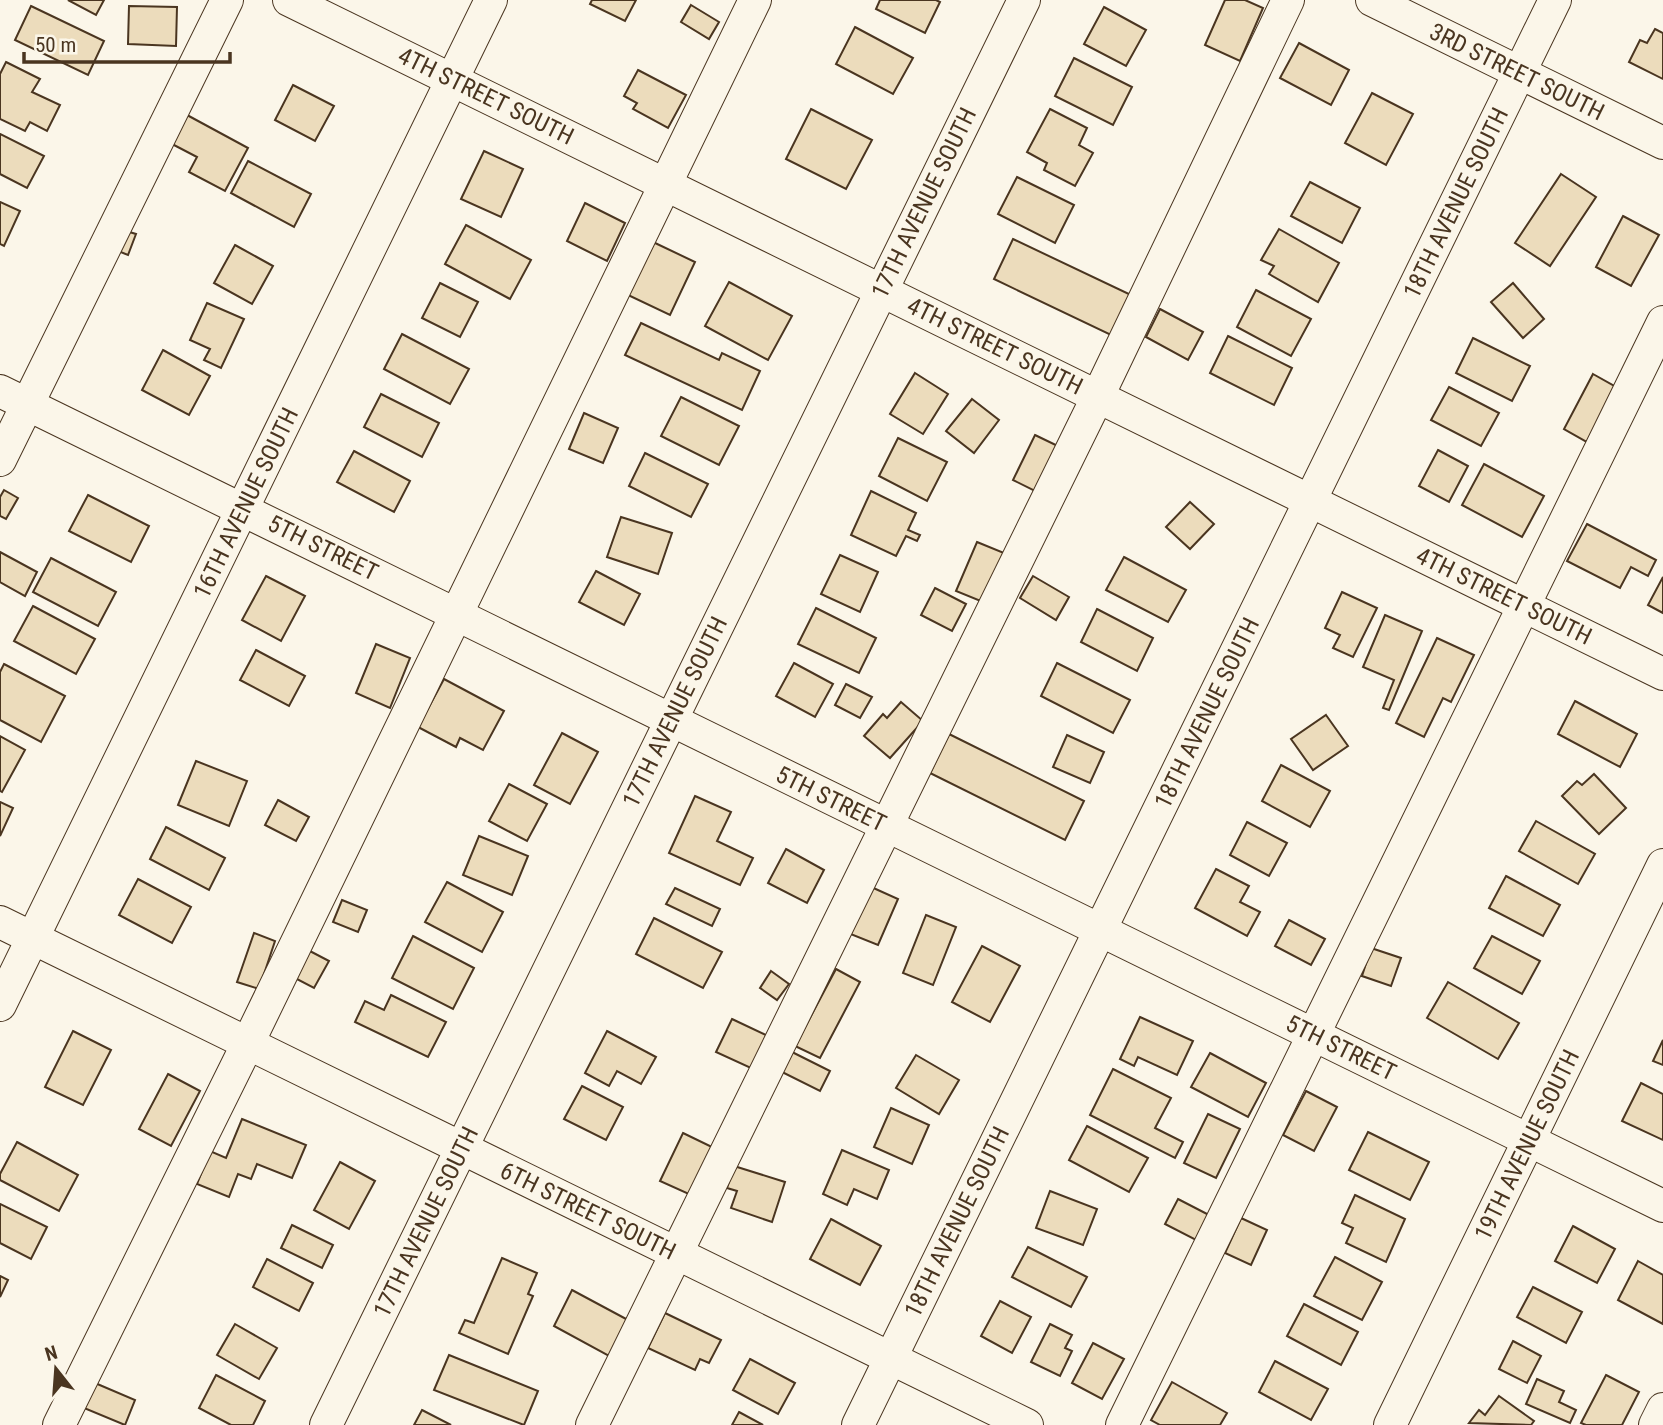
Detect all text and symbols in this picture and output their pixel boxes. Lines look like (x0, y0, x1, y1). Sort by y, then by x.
street label: 3RD STREET SOUTH (1425, 18, 1609, 126)
scale bar (24, 21, 231, 65)
text: 50 m (35, 33, 76, 57)
street label: 4TH STREET SOUTH (394, 41, 578, 151)
street label: 17TH AVENUE SOUTH (866, 103, 982, 303)
street label: 18TH AVENUE SOUTH (1398, 103, 1514, 303)
street label: 4TH STREET SOUTH (903, 291, 1087, 401)
street label: 16TH AVENUE SOUTH (188, 403, 304, 603)
street label: 5TH STREET (263, 509, 383, 587)
street label: 4TH STREET SOUTH (1412, 541, 1596, 651)
street label: 17TH AVENUE SOUTH (617, 612, 733, 812)
street label: 18TH AVENUE SOUTH (1149, 613, 1265, 813)
street label: 5TH STREET (771, 760, 891, 838)
street label: 5TH STREET (1281, 1009, 1401, 1087)
street label: 19TH AVENUE SOUTH (1469, 1045, 1585, 1245)
street label: 17TH AVENUE SOUTH (368, 1122, 484, 1322)
street label: 18TH AVENUE SOUTH (899, 1122, 1015, 1322)
street label: 6TH STREET SOUTH (496, 1156, 680, 1266)
north arrow (21, 1334, 91, 1404)
text: N (42, 1341, 60, 1366)

